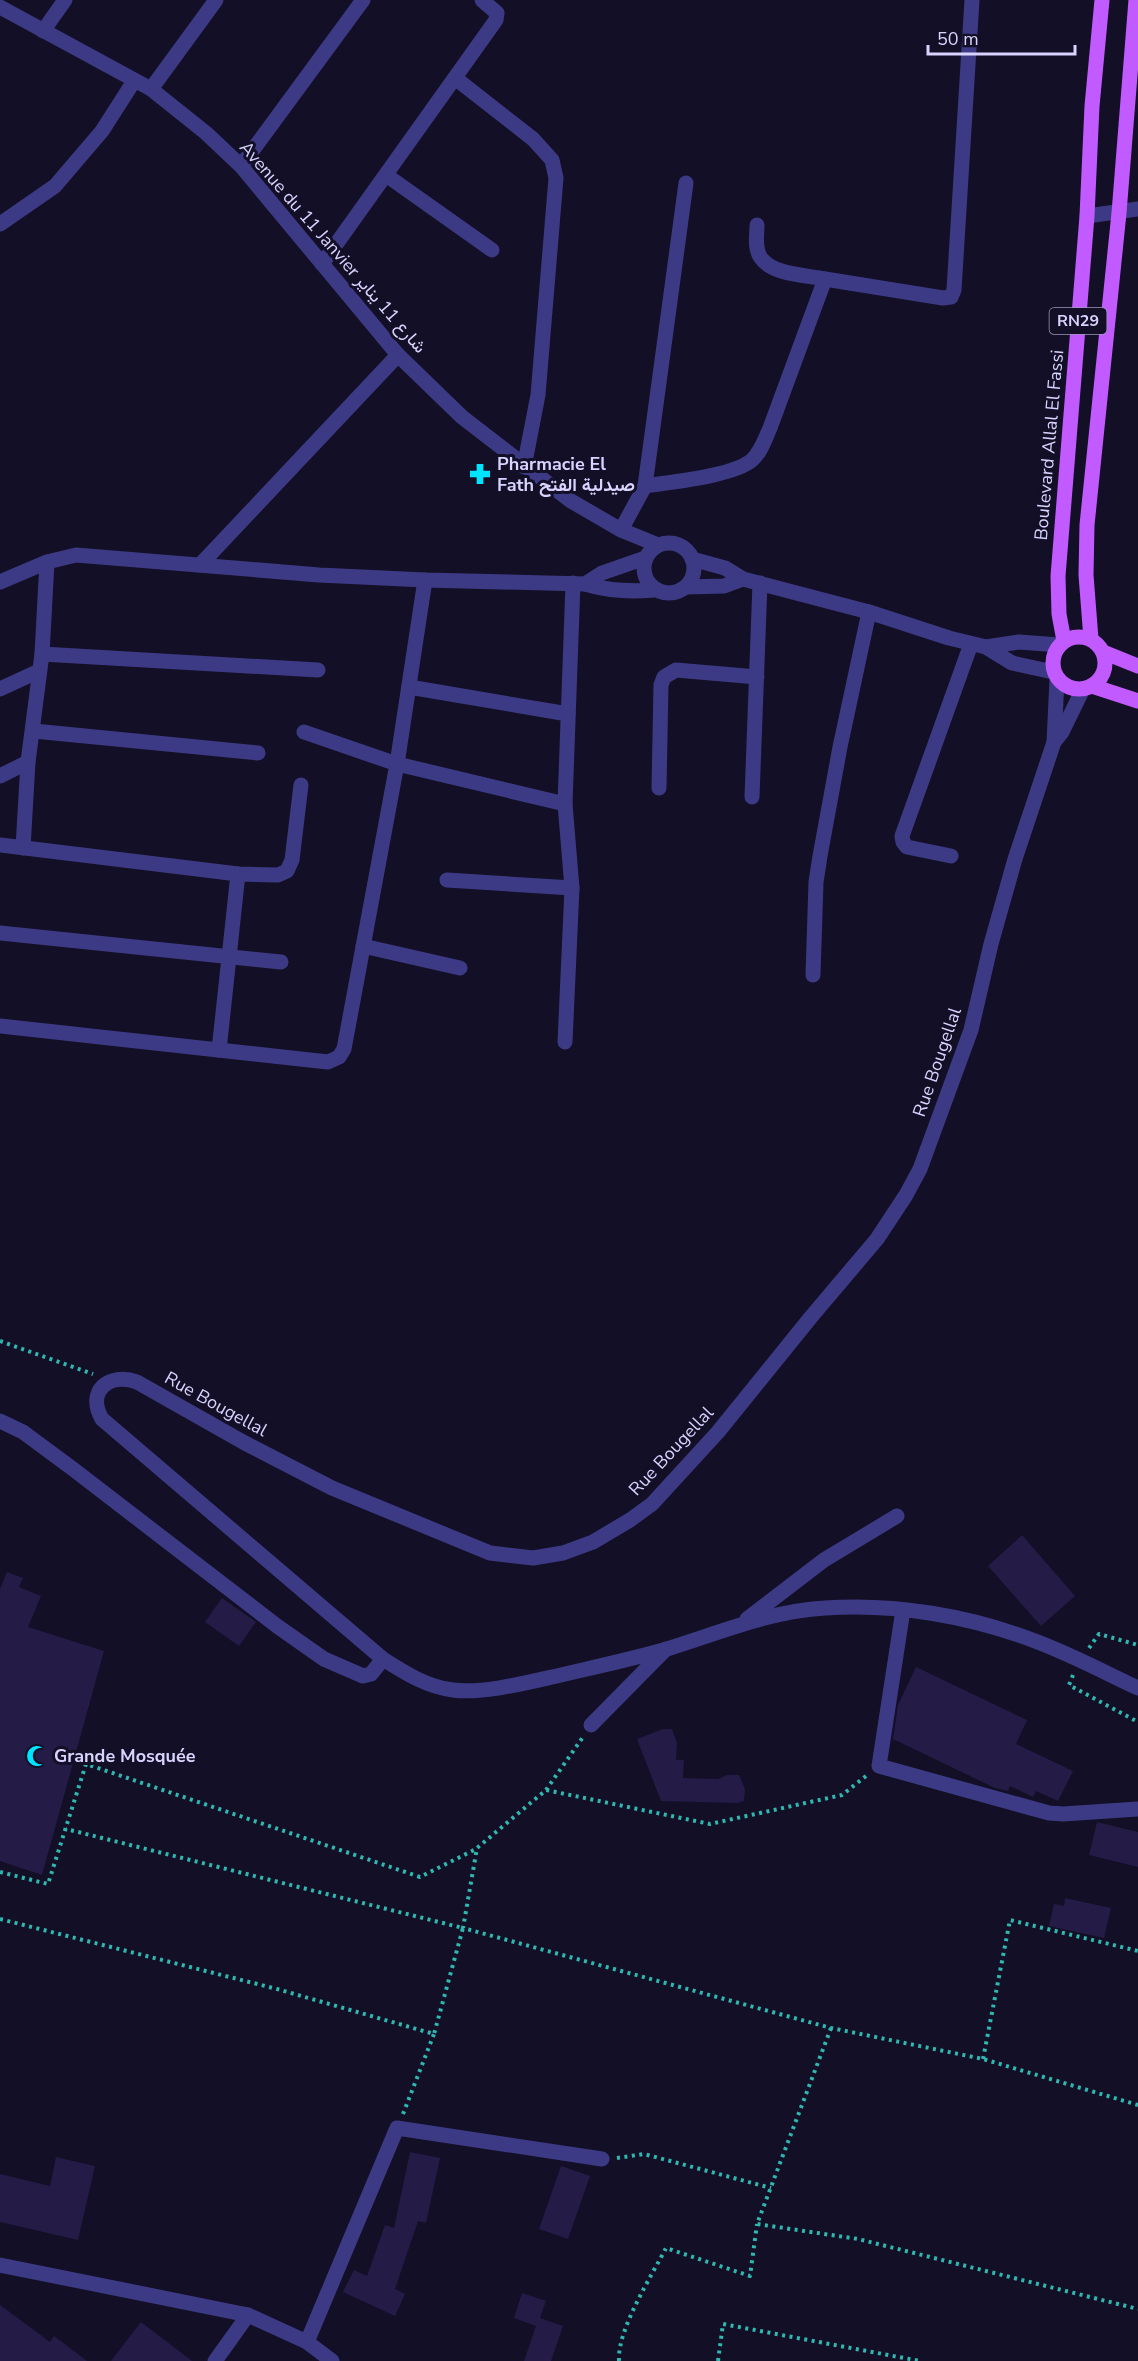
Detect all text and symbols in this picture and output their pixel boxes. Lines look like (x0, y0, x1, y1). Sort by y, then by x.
scale bar (928, 18, 1075, 56)
text: 50 m (937, 27, 979, 51)
street label: Avenue du 11 Janvier شارع 11 يناير (234, 136, 432, 358)
road number: RN29 (1050, 308, 1106, 334)
street label: Boulevard Allal El Fassi (1029, 349, 1069, 541)
place label: Pharmacie El Fath صيدلية الفتح (497, 452, 635, 497)
pharmacy icon: Pharmacie El Fath صيدلية الفتح (468, 462, 492, 486)
street label: Rue Bougellal (907, 1003, 967, 1120)
street label: Rue Bougellal (160, 1366, 272, 1443)
street label: Rue Bougellal (623, 1401, 719, 1501)
mosque icon: Grande Mosquée (25, 1744, 49, 1768)
place label: Grande Mosquée (54, 1744, 196, 1768)

